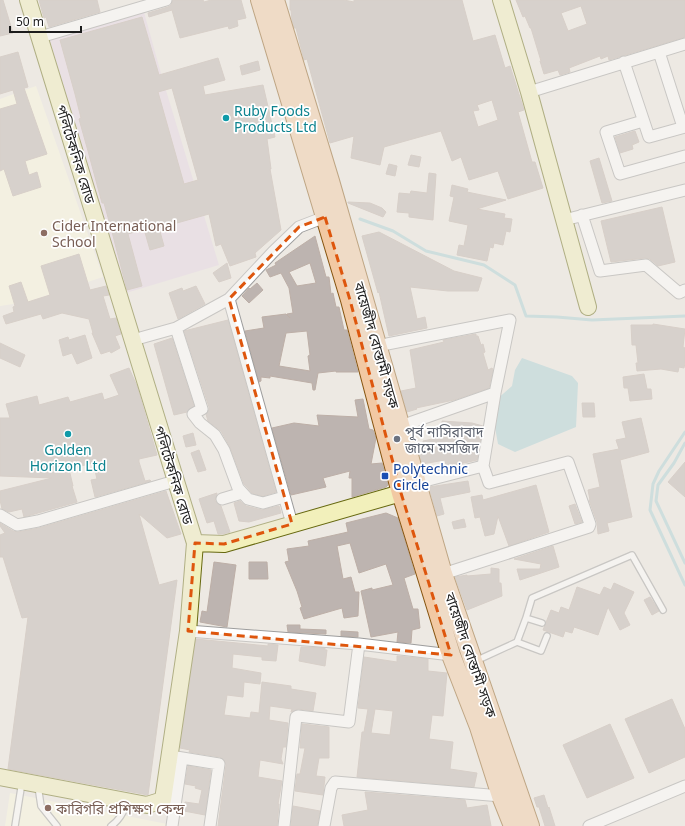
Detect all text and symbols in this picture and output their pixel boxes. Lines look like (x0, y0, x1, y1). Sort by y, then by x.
scale bar (10, 8, 81, 34)
text: 50 m (16, 13, 44, 30)
place label: Ruby Foods Products Ltd (234, 101, 317, 136)
street label: পলিটেকনিক রোড (52, 102, 100, 207)
marker: Ruby Foods Products Ltd (221, 113, 231, 123)
place label: Cider International School (52, 216, 176, 251)
marker: Cider International School (39, 228, 49, 238)
street label: বায়েজীদ বোস্তামী সড়ক (350, 279, 404, 411)
place label: পূর্ব নাসিরাবাদ জামে মসজিদ (404, 422, 484, 457)
street label: পলিটেকনিক রোড (150, 423, 198, 528)
marker: Golden Horizon Ltd (63, 429, 73, 439)
marker: পূর্ব নাসিরাবাদ জামে মসজিদ (392, 434, 402, 444)
place label: Golden Horizon Ltd (30, 440, 106, 475)
place label: Polytechnic Circle (393, 459, 468, 494)
marker: Polytechnic Circle (380, 471, 390, 481)
street label: বায়েজীদ বোস্তামী সড়ক (440, 589, 501, 721)
place label: কারিগরি প্রশিক্ষণ কেন্দ্র (55, 799, 186, 818)
marker: কারিগরি প্রশিক্ষণ কেন্দ্র (43, 803, 53, 813)

